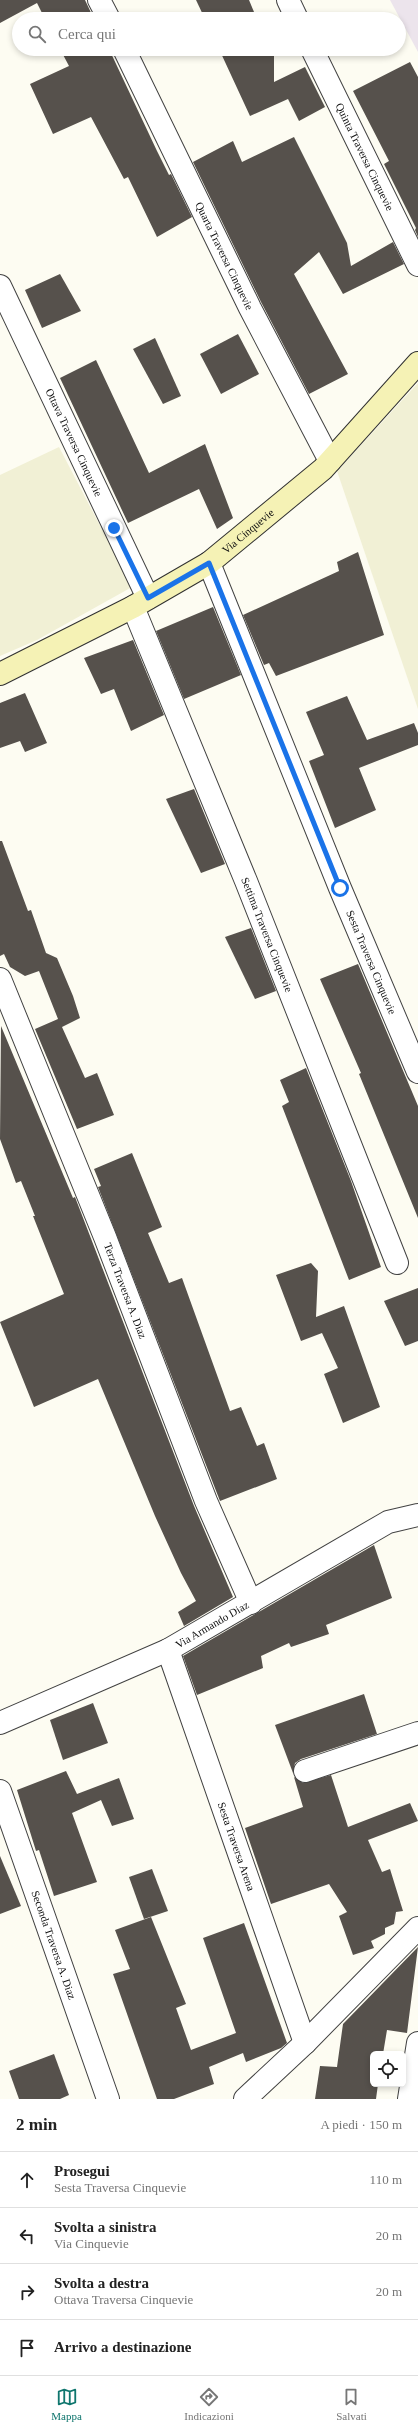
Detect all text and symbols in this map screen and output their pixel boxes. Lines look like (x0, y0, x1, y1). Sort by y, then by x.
search box (12, 12, 406, 56)
icon: search (26, 23, 48, 45)
text: Cerca qui (58, 26, 116, 42)
street label: Quinta Traversa Cinquevie (333, 101, 396, 213)
street label: Quarta Traversa Cinquevie (193, 200, 256, 312)
street label: Ottava Traversa Cinquevie (43, 386, 105, 498)
street label: Via Cinquevie (220, 506, 276, 556)
route end (105, 519, 123, 537)
street label: Settima Traversa Cinquevie (239, 875, 295, 994)
route start (331, 879, 349, 897)
street label: Sesta Traversa Cinquevie (344, 908, 399, 1016)
street label: Terza Traversa A. Diaz (102, 1241, 149, 1340)
street label: Via Armando Diaz (173, 1598, 251, 1650)
street label: Sesta Traversa Arena (215, 1801, 257, 1892)
street label: Seconda Traversa A. Diaz (29, 1889, 79, 2001)
map controls (370, 2051, 406, 2087)
button: locate (370, 2051, 406, 2087)
text: 2 min (16, 2115, 57, 2134)
text: A piedi · 150 m (320, 2117, 402, 2132)
text: Prosegui (54, 2163, 110, 2179)
icon: ahead (16, 2169, 38, 2191)
text: 110 m (370, 2172, 402, 2187)
text: Sesta Traversa Cinquevie (54, 2180, 186, 2195)
text: Svolta a sinistra (54, 2219, 157, 2235)
icon: left (16, 2225, 38, 2247)
text: 20 m (376, 2228, 402, 2243)
text: Via Cinquevie (54, 2236, 129, 2251)
text: Svolta a destra (54, 2275, 149, 2291)
icon: right (16, 2281, 38, 2303)
text: 20 m (376, 2284, 402, 2299)
text: Ottava Traversa Cinquevie (54, 2292, 193, 2307)
icon: arrive (16, 2337, 38, 2359)
text: Arrivo a destinazione (54, 2339, 191, 2355)
tab: Mappa (51, 2386, 82, 2422)
tab: Indicazioni (184, 2386, 234, 2422)
tab: Salvati (336, 2386, 367, 2422)

